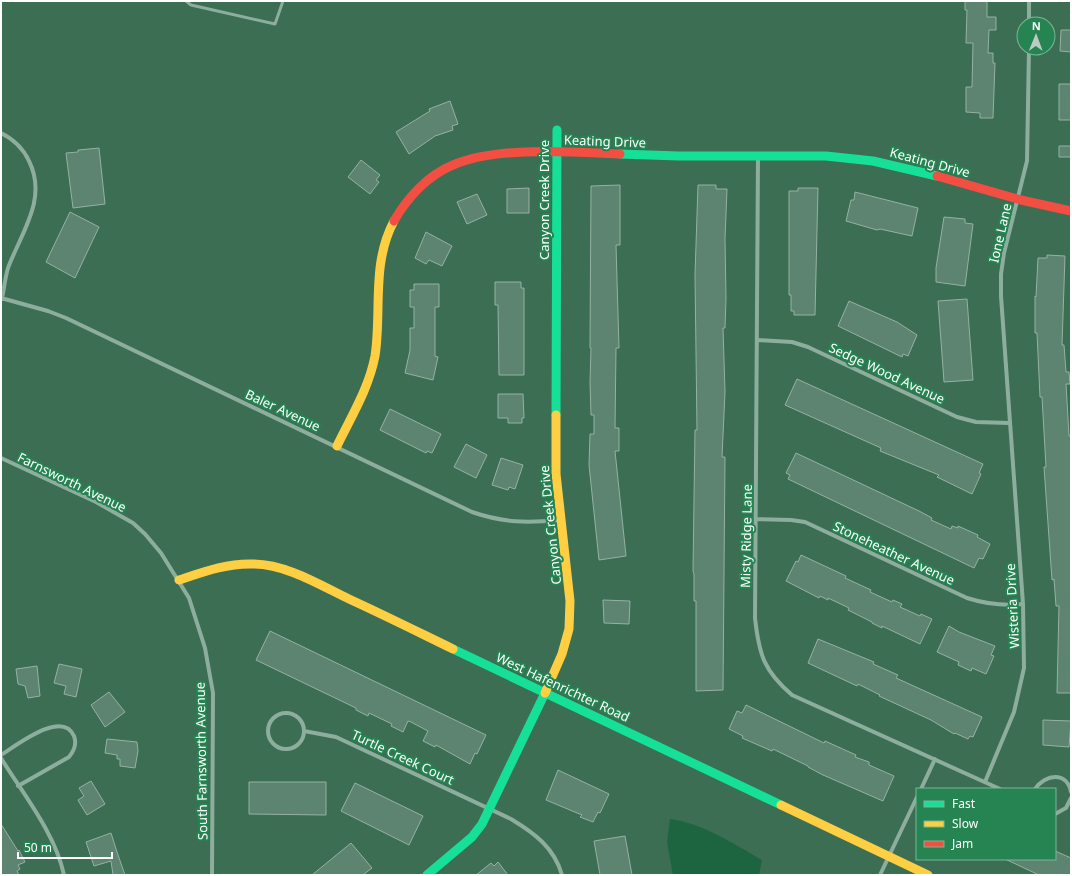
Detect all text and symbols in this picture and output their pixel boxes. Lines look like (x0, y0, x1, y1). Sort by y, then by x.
north arrow (1016, 16, 1056, 56)
text: N (1032, 18, 1041, 33)
street label: Keating Drive (564, 131, 646, 151)
street label: Canyon Creek Drive (535, 140, 553, 260)
street label: Keating Drive (888, 143, 972, 181)
street label: Ione Lane (984, 202, 1016, 264)
street label: Sedge Wood Avenue (826, 338, 948, 408)
street label: Baler Avenue (243, 385, 323, 435)
street label: Farnsworth Avenue (15, 448, 129, 516)
street label: Canyon Creek Drive (535, 464, 565, 586)
street label: Misty Ridge Lane (736, 484, 756, 588)
street label: Stoneheather Avenue (830, 517, 958, 589)
street label: Wisteria Drive (1001, 563, 1023, 649)
street label: West Hafenrichter Road (493, 648, 633, 726)
street label: South Farnsworth Avenue (191, 682, 211, 840)
street label: Turtle Creek Court (349, 725, 457, 789)
legend (916, 788, 1056, 860)
text: Fast (952, 795, 976, 812)
text: Slow (952, 815, 979, 832)
scale bar (18, 834, 112, 860)
text: Jam (951, 835, 973, 852)
text: 50 m (24, 839, 52, 856)

